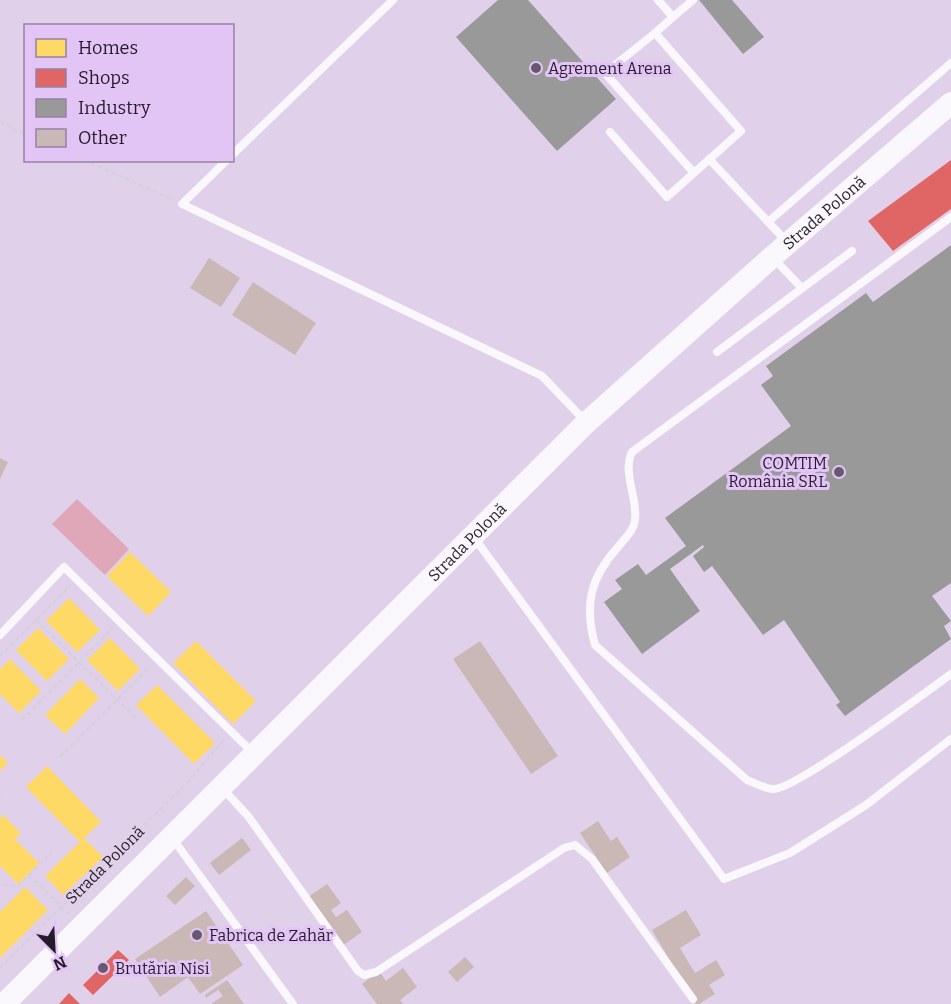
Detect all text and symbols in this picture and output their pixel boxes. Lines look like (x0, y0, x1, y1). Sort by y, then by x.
legend (24, 24, 234, 162)
text: Homes (78, 37, 138, 59)
place label: Agrement Arena (548, 59, 672, 78)
marker: Agrement Arena (529, 61, 543, 75)
text: Shops (78, 67, 130, 89)
text: Industry (78, 97, 151, 119)
text: Other (78, 127, 127, 149)
street label: Strada Polonă (779, 172, 869, 253)
place label: COMTIM România SRL (728, 454, 827, 491)
marker: COMTIM România SRL (832, 465, 846, 479)
street label: Strada Polonă (424, 499, 510, 585)
street label: Strada Polonă (61, 822, 148, 908)
north arrow (24, 920, 84, 980)
place label: Fabrica de Zahăr (209, 926, 333, 945)
marker: Fabrica de Zahăr (190, 928, 204, 942)
text: N (50, 952, 69, 974)
place label: Brutăria Nisi (115, 959, 210, 978)
marker: Brutăria Nisi (96, 961, 110, 975)

